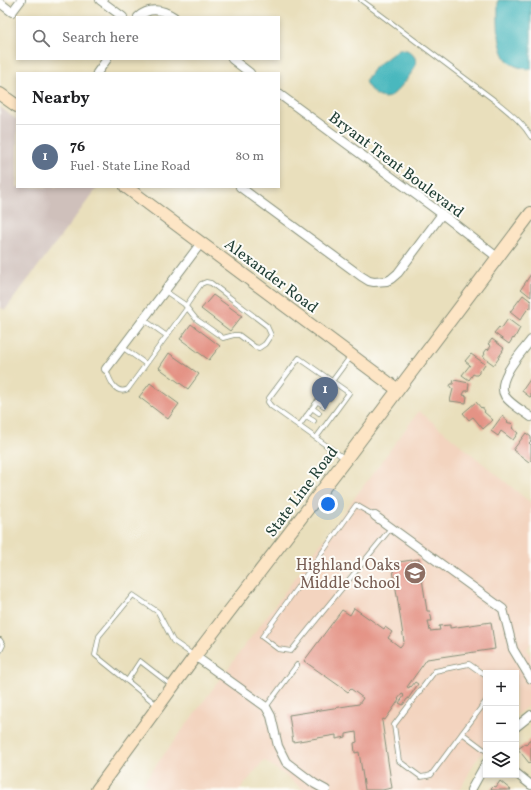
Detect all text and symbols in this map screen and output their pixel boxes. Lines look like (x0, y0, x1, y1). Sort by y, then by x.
search box (16, 16, 280, 60)
icon: search (30, 27, 52, 49)
text: Search here (62, 28, 139, 49)
text: Nearby (32, 87, 90, 110)
street label: Bryant Trent Boulevard (324, 107, 468, 224)
text: 76 (70, 137, 85, 158)
text: 1 (42, 148, 48, 166)
text: 80 m (235, 148, 264, 166)
text: Fuel · State Line Road (70, 158, 190, 176)
street label: Alexander Road (219, 234, 322, 319)
pin: 1 (312, 377, 338, 410)
street label: State Line Road (261, 442, 344, 542)
your location (318, 494, 338, 514)
place label: Highland Oaks Middle School (296, 555, 400, 595)
school or university icon: Highland Oaks Middle School (402, 560, 428, 586)
map controls (483, 670, 519, 778)
button: + (483, 670, 519, 706)
button: − (483, 706, 519, 742)
button: layers (483, 742, 519, 778)

